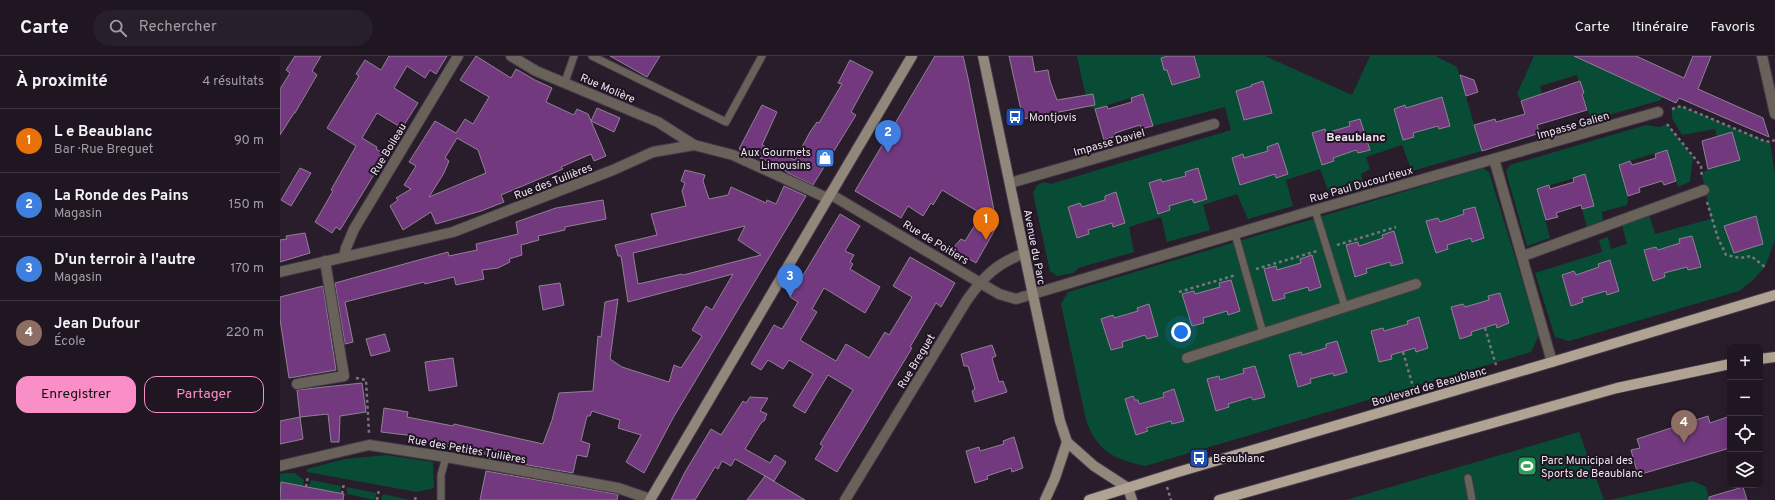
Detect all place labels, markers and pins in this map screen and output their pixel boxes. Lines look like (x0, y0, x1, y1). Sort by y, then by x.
bus stop icon: Montjovis (1004, 106, 1026, 128)
place label: Montjovis (1029, 111, 1077, 125)
pin: 2 (875, 120, 901, 153)
place label: Aux Gourmets Limousins (740, 146, 811, 173)
shop icon: Aux Gourmets Limousins (814, 147, 836, 169)
pin: 1 (973, 207, 999, 240)
pin: 3 (777, 264, 803, 297)
pin: 4 (1671, 410, 1697, 443)
bus stop icon: Beaublanc (1188, 447, 1210, 469)
place label: Beaublanc (1213, 452, 1265, 466)
place label: Parc Municipal des Sports de Beaublanc (1541, 454, 1643, 481)
sports icon: Parc Municipal des Sports de Beaublanc (1516, 455, 1538, 477)

